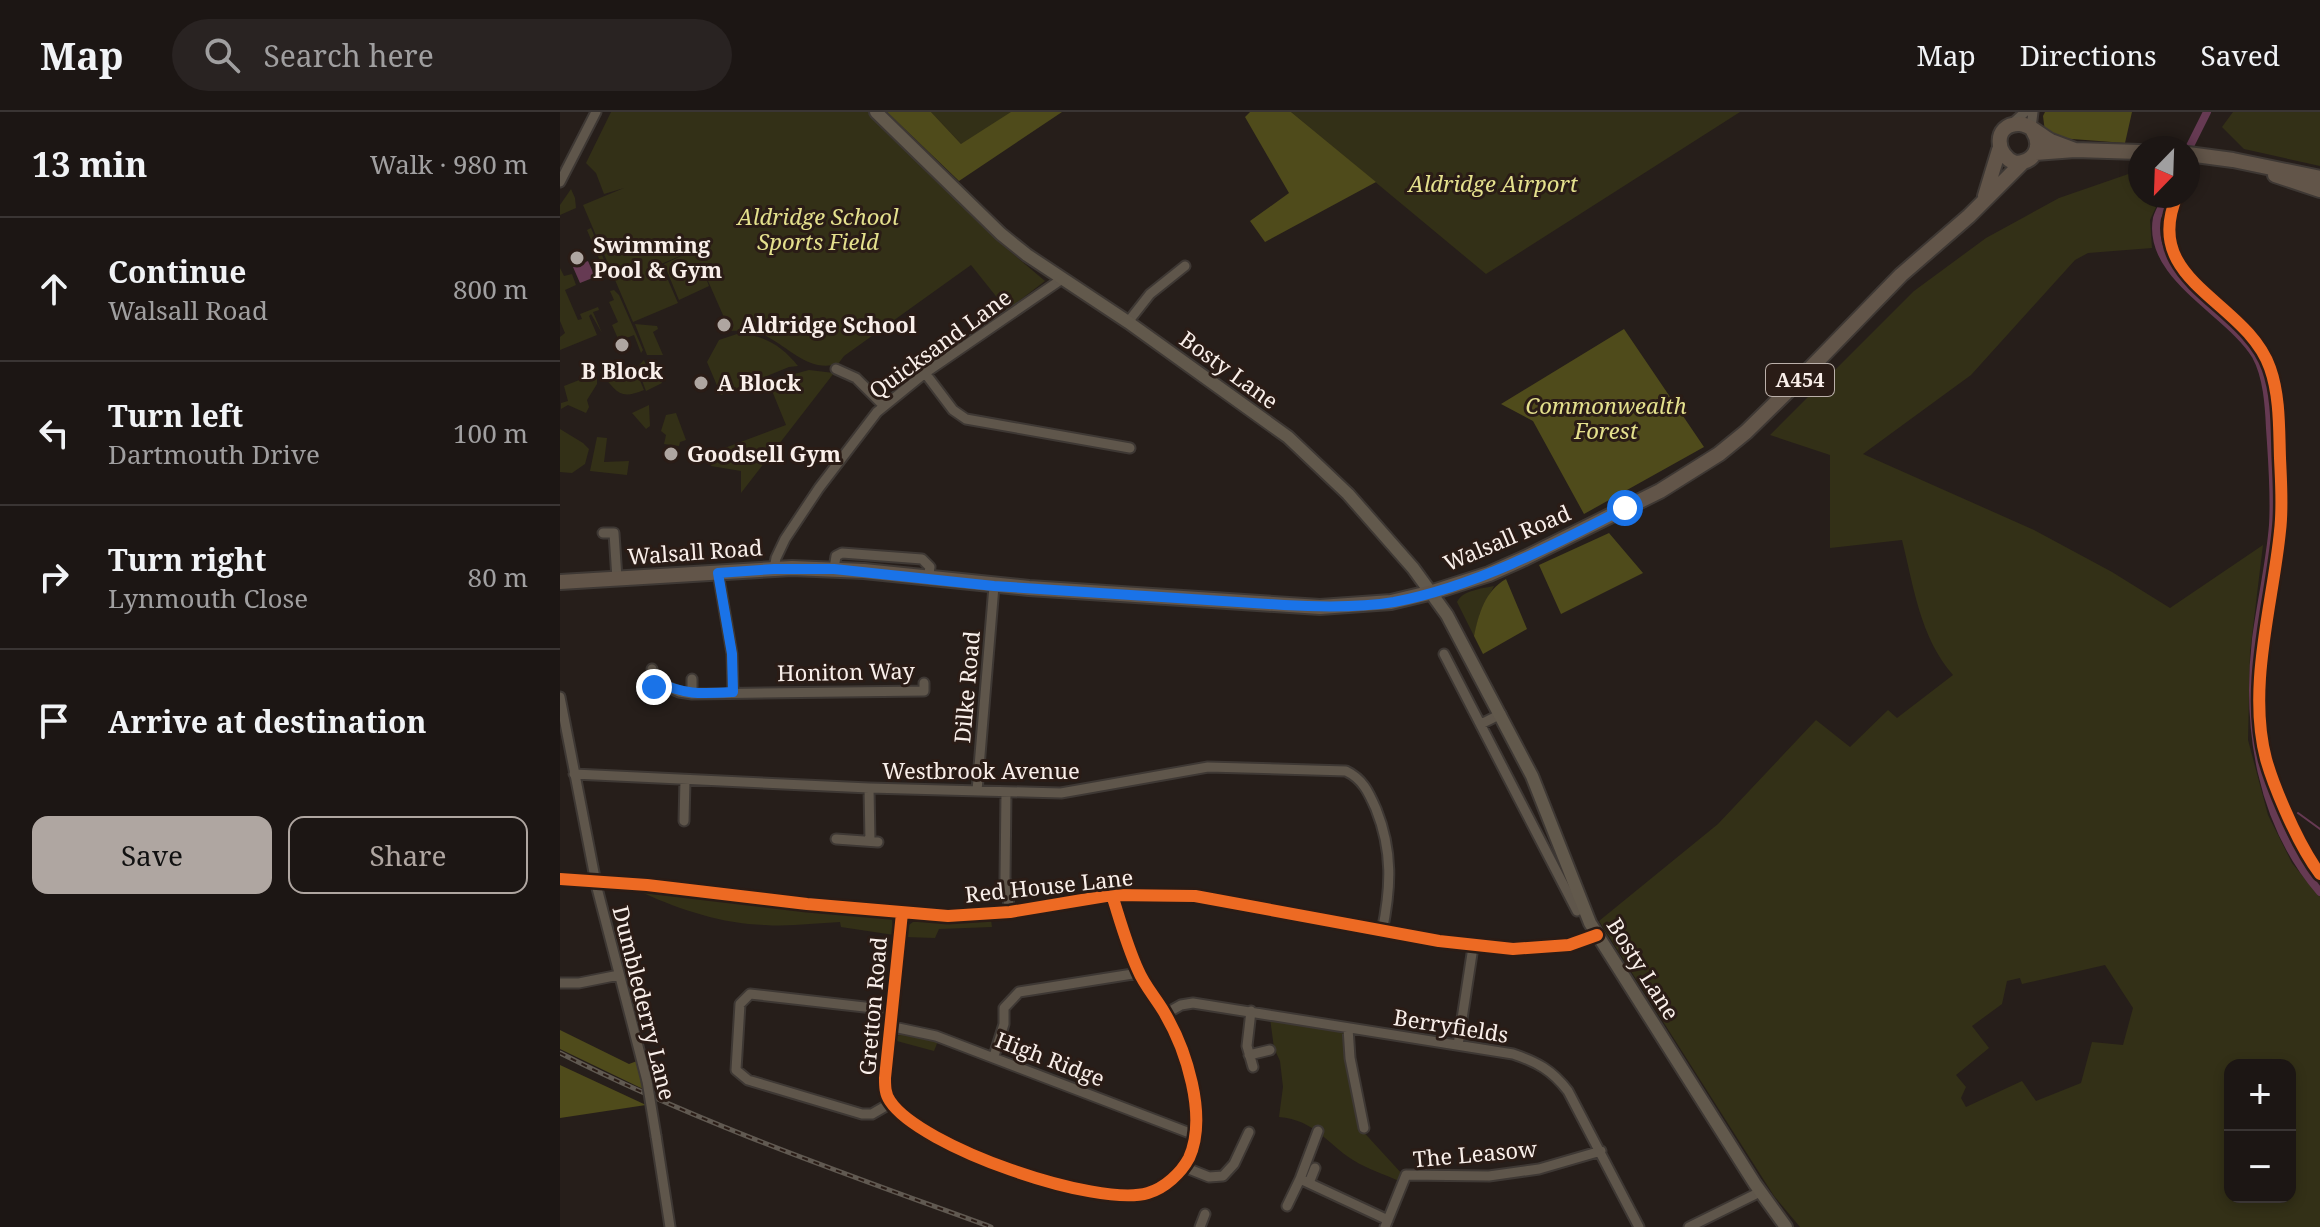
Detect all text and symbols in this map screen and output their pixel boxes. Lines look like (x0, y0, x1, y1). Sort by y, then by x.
search box (172, 19, 732, 91)
text: Map (40, 29, 124, 81)
icon: search (200, 33, 244, 77)
text: Search here (264, 35, 434, 76)
text: Map (1916, 36, 1976, 74)
text: Directions (2020, 36, 2157, 74)
text: Saved (2201, 36, 2280, 74)
north arrow (2128, 136, 2200, 208)
text: 13 min (32, 141, 147, 187)
text: Walk · 980 m (370, 146, 528, 182)
park label: Aldridge Airport (1406, 168, 1579, 198)
park label: Aldridge School Sports Field (735, 201, 899, 256)
place label: Swimming Pool & Gym (593, 229, 723, 284)
marker: Swimming Pool & Gym (568, 249, 586, 267)
text: Continue (108, 251, 246, 292)
icon: ahead (32, 267, 76, 311)
text: 800 m (453, 271, 528, 307)
street label: Quicksand Lane (862, 281, 1017, 405)
text: Walsall Road (108, 292, 268, 328)
place label: Aldridge School (740, 309, 917, 339)
marker: Aldridge School (715, 316, 733, 334)
street label: Bosty Lane (1174, 323, 1285, 415)
marker: B Block (613, 336, 631, 354)
place label: B Block (581, 355, 663, 385)
road number: A454 (1766, 364, 1834, 396)
place label: A Block (717, 367, 801, 397)
marker: A Block (692, 374, 710, 392)
park label: Commonwealth Forest (1525, 390, 1687, 445)
text: Turn left (108, 395, 243, 436)
icon: left (32, 411, 76, 455)
text: 100 m (453, 415, 528, 451)
text: Dartmouth Drive (108, 436, 320, 472)
place label: Goodsell Gym (687, 438, 841, 468)
marker: Goodsell Gym (662, 445, 680, 463)
route start (1607, 490, 1643, 526)
street label: Walsall Road (1438, 497, 1575, 577)
street label: Walsall Road (626, 531, 764, 571)
text: Turn right (108, 539, 266, 580)
icon: right (32, 555, 76, 599)
text: 80 m (468, 559, 528, 595)
text: Lynmouth Close (108, 580, 308, 616)
street label: Dilke Road (946, 629, 986, 744)
street label: Honiton Way (777, 655, 916, 687)
route end (636, 669, 672, 705)
icon: arrive (32, 699, 76, 743)
text: Arrive at destination (108, 701, 427, 742)
street label: Westbrook Avenue (882, 755, 1080, 785)
button: Save (32, 816, 272, 894)
button: Share (288, 816, 528, 894)
street label: Red House Lane (963, 861, 1135, 909)
street label: Dumblederry Lane (606, 903, 684, 1103)
street label: Bosty Lane (1601, 912, 1687, 1025)
street label: Gretton Road (851, 935, 893, 1076)
street label: Berryfields (1392, 1001, 1511, 1049)
street label: High Ridge (991, 1024, 1109, 1093)
map controls (2224, 1059, 2296, 1203)
button: + (2224, 1059, 2296, 1131)
button: − (2224, 1131, 2296, 1203)
street label: The Leasow (1412, 1133, 1538, 1173)

